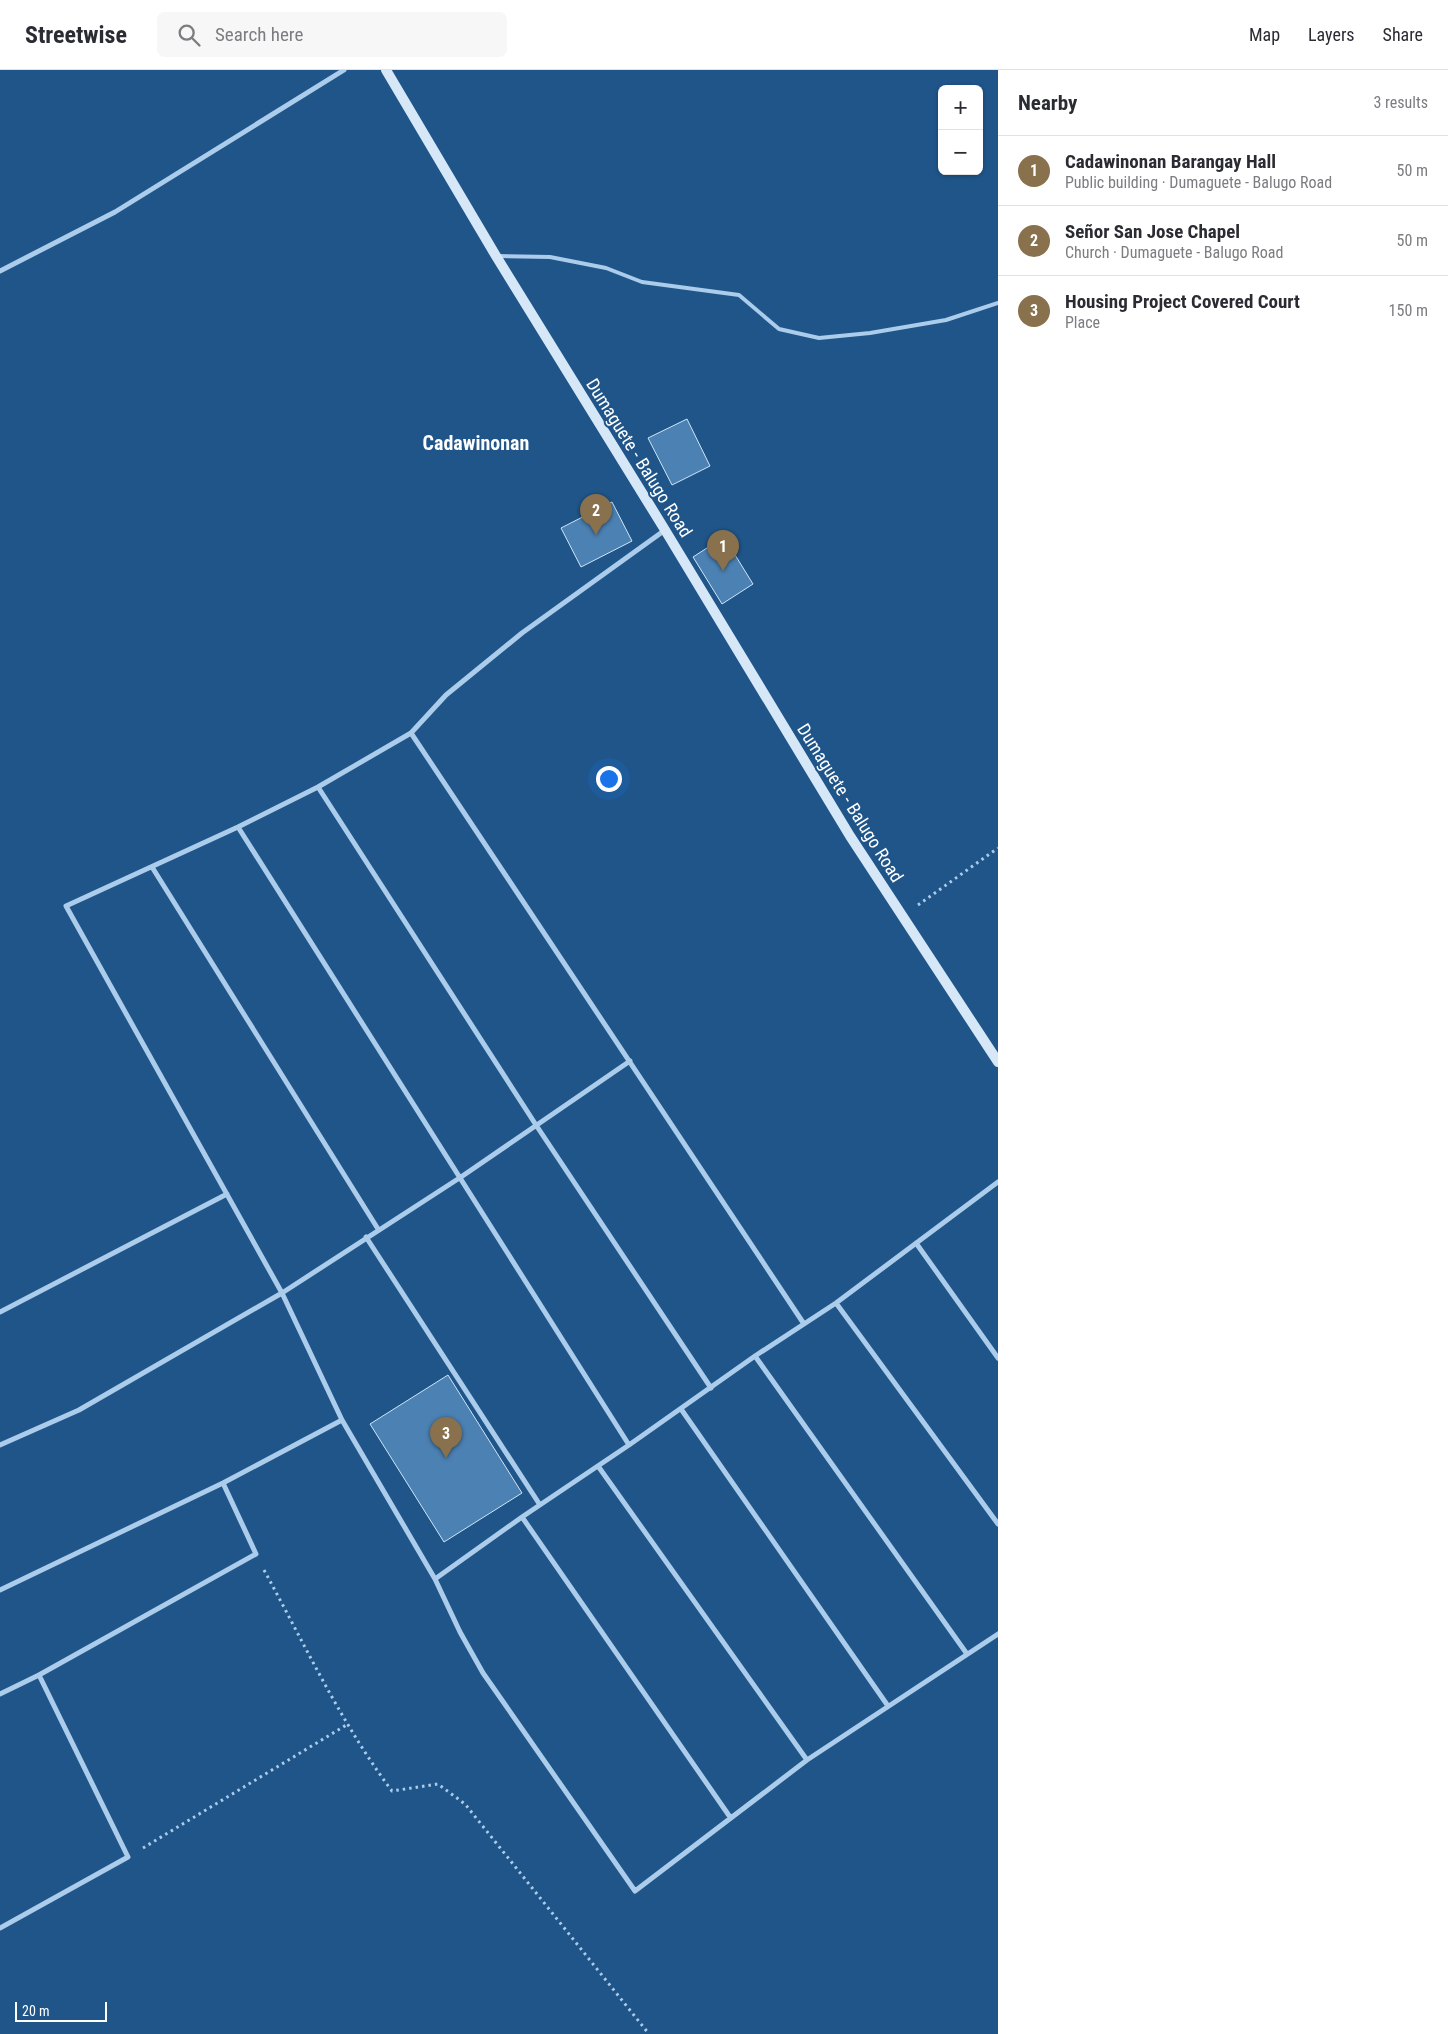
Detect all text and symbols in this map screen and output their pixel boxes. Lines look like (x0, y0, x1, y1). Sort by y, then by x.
search box (157, 12, 507, 57)
text: Streetwise (25, 21, 127, 49)
icon: search (175, 21, 203, 49)
text: Search here (215, 23, 303, 46)
text: Map (1249, 24, 1280, 45)
text: Layers (1308, 24, 1355, 45)
text: Share (1383, 24, 1423, 45)
map controls (938, 85, 983, 175)
button: + (938, 85, 983, 130)
text: Nearby (1018, 91, 1077, 115)
text: 3 results (1373, 93, 1428, 112)
button: − (938, 130, 983, 175)
text: Cadawinonan Barangay Hall (1065, 150, 1276, 173)
text: 1 (1030, 161, 1038, 180)
text: 50 m (1396, 161, 1428, 180)
text: Public building · Dumaguete - Balugo Road (1065, 173, 1332, 192)
text: Señor San Jose Chapel (1065, 220, 1240, 243)
text: 2 (1030, 231, 1038, 250)
text: 50 m (1396, 231, 1428, 250)
text: Church · Dumaguete - Balugo Road (1065, 243, 1283, 262)
text: Housing Project Covered Court (1065, 290, 1300, 313)
text: 3 (1030, 301, 1038, 320)
text: 150 m (1389, 301, 1428, 320)
text: Place (1065, 313, 1100, 332)
street label: Dumaguete - Balugo Road (582, 375, 697, 541)
district label: Cadawinonan (423, 431, 529, 455)
pin: 2 (580, 494, 612, 535)
pin: 1 (707, 530, 739, 571)
street label: Dumaguete - Balugo Road (793, 720, 908, 886)
your location (596, 766, 622, 792)
pin: 3 (430, 1417, 462, 1458)
scale bar (15, 1999, 108, 2022)
text: 20 m (22, 2003, 50, 2019)

